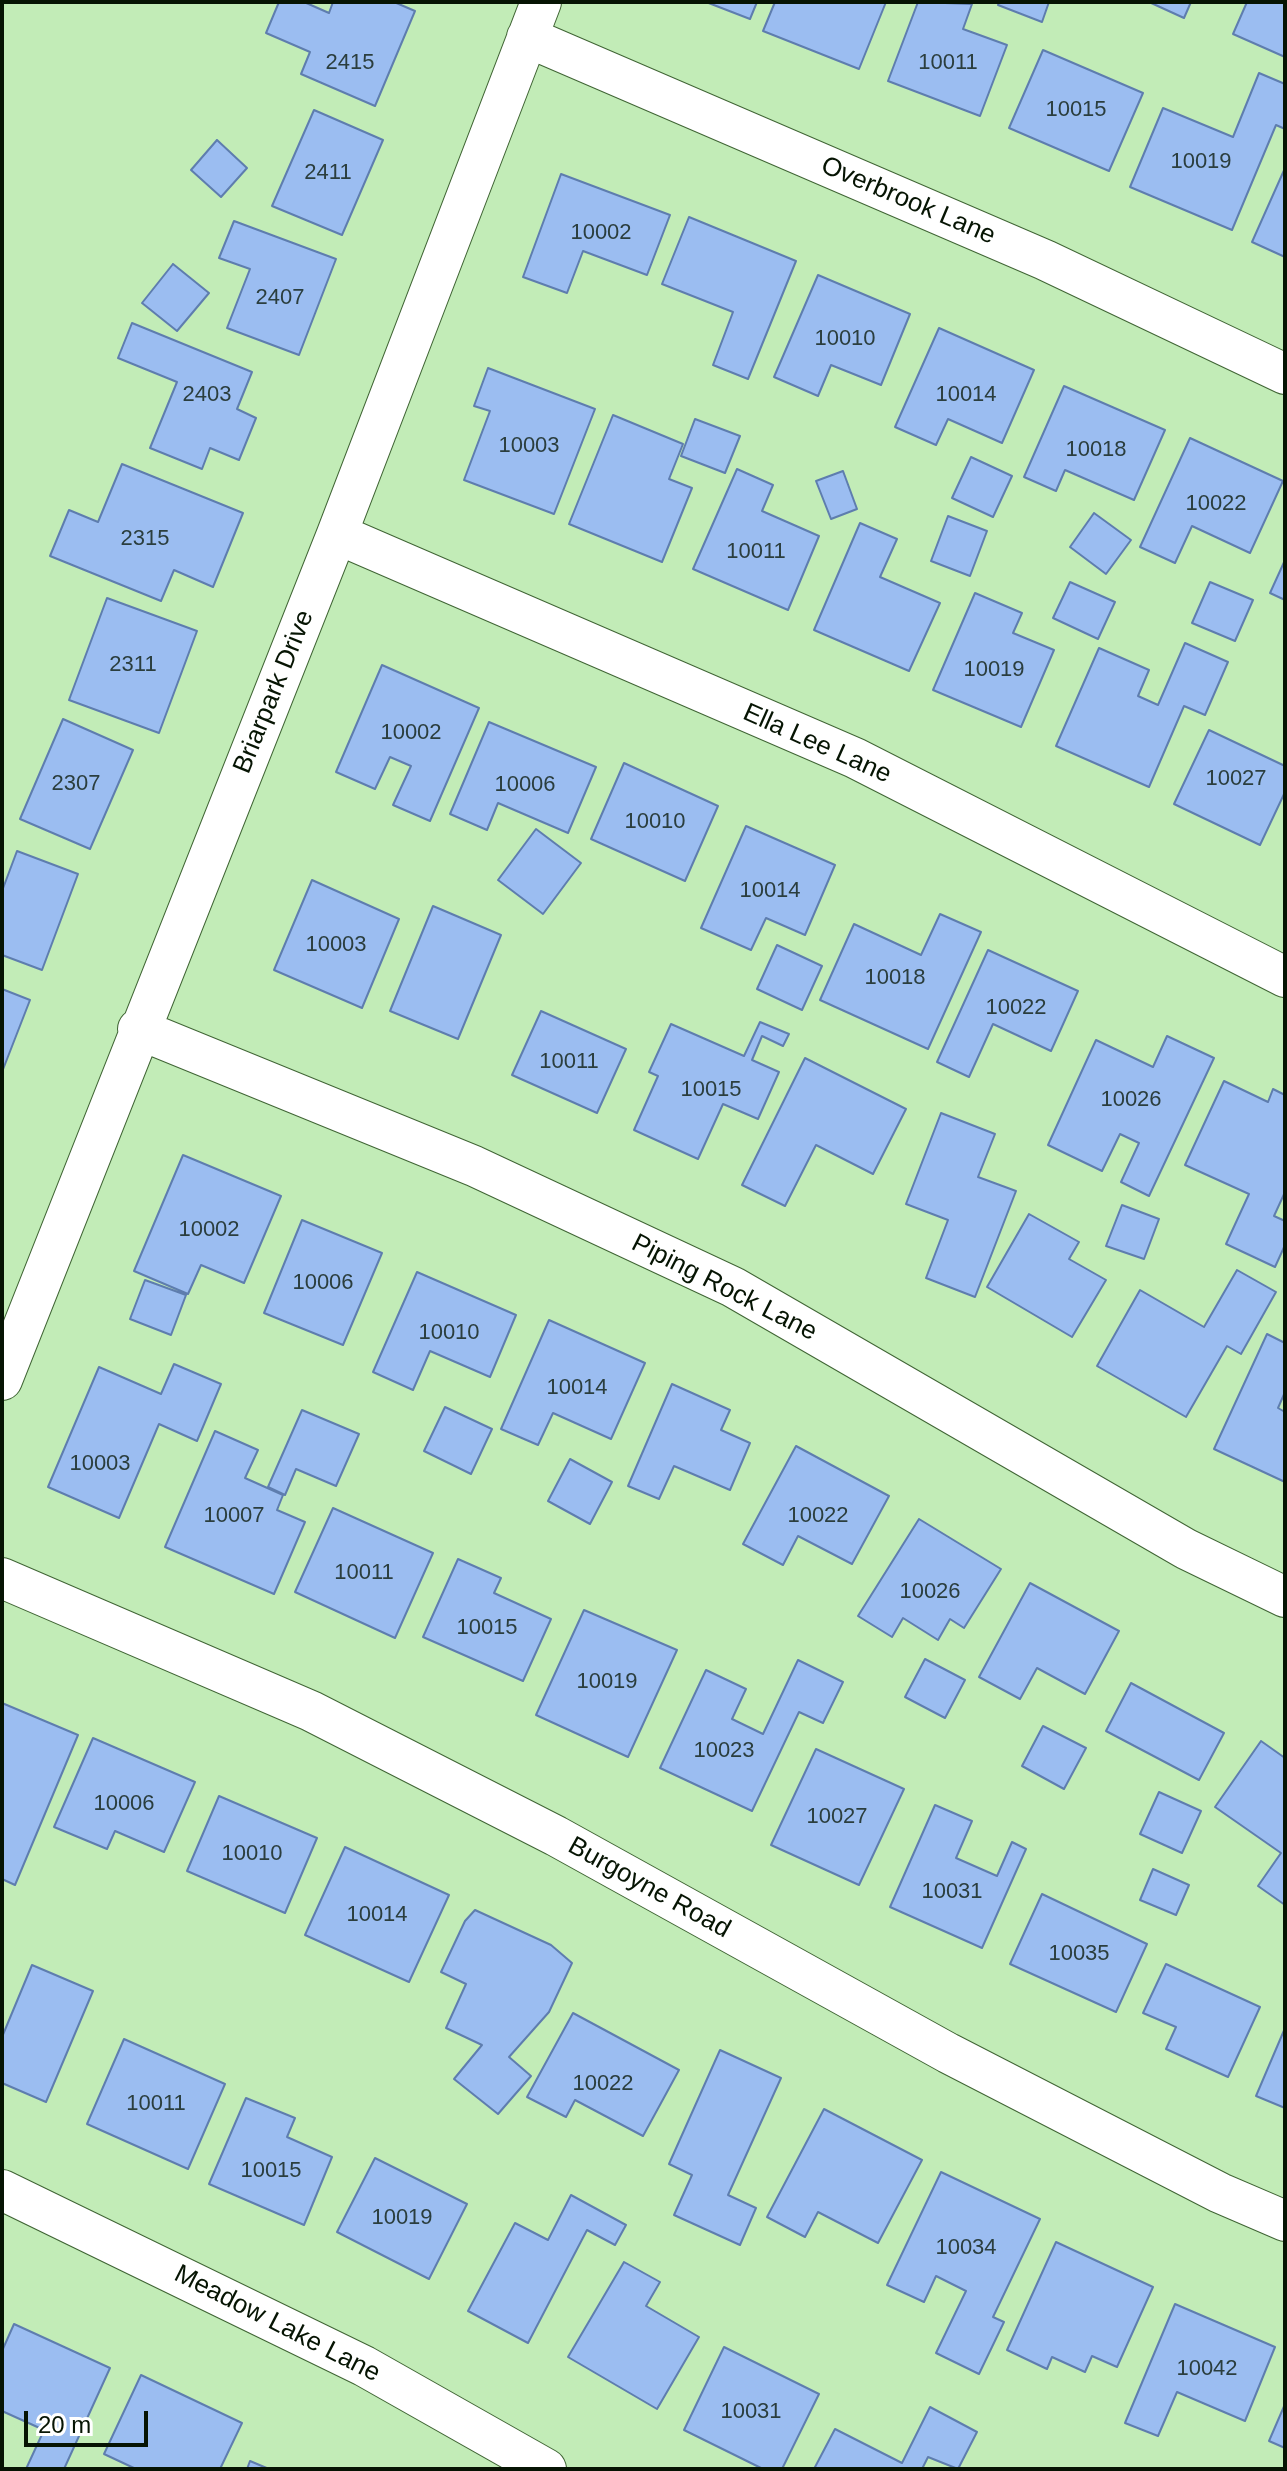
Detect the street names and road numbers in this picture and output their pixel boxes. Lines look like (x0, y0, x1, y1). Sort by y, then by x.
street label: Overbrook Lane (816, 150, 1000, 252)
street label: Briarpark Drive (227, 606, 321, 778)
street label: Ella Lee Lane (738, 697, 896, 791)
street label: Piping Rock Lane (626, 1228, 822, 1348)
street label: Burgoyne Road (562, 1831, 736, 1945)
street label: Meadow Lake Lane (169, 2259, 385, 2389)

